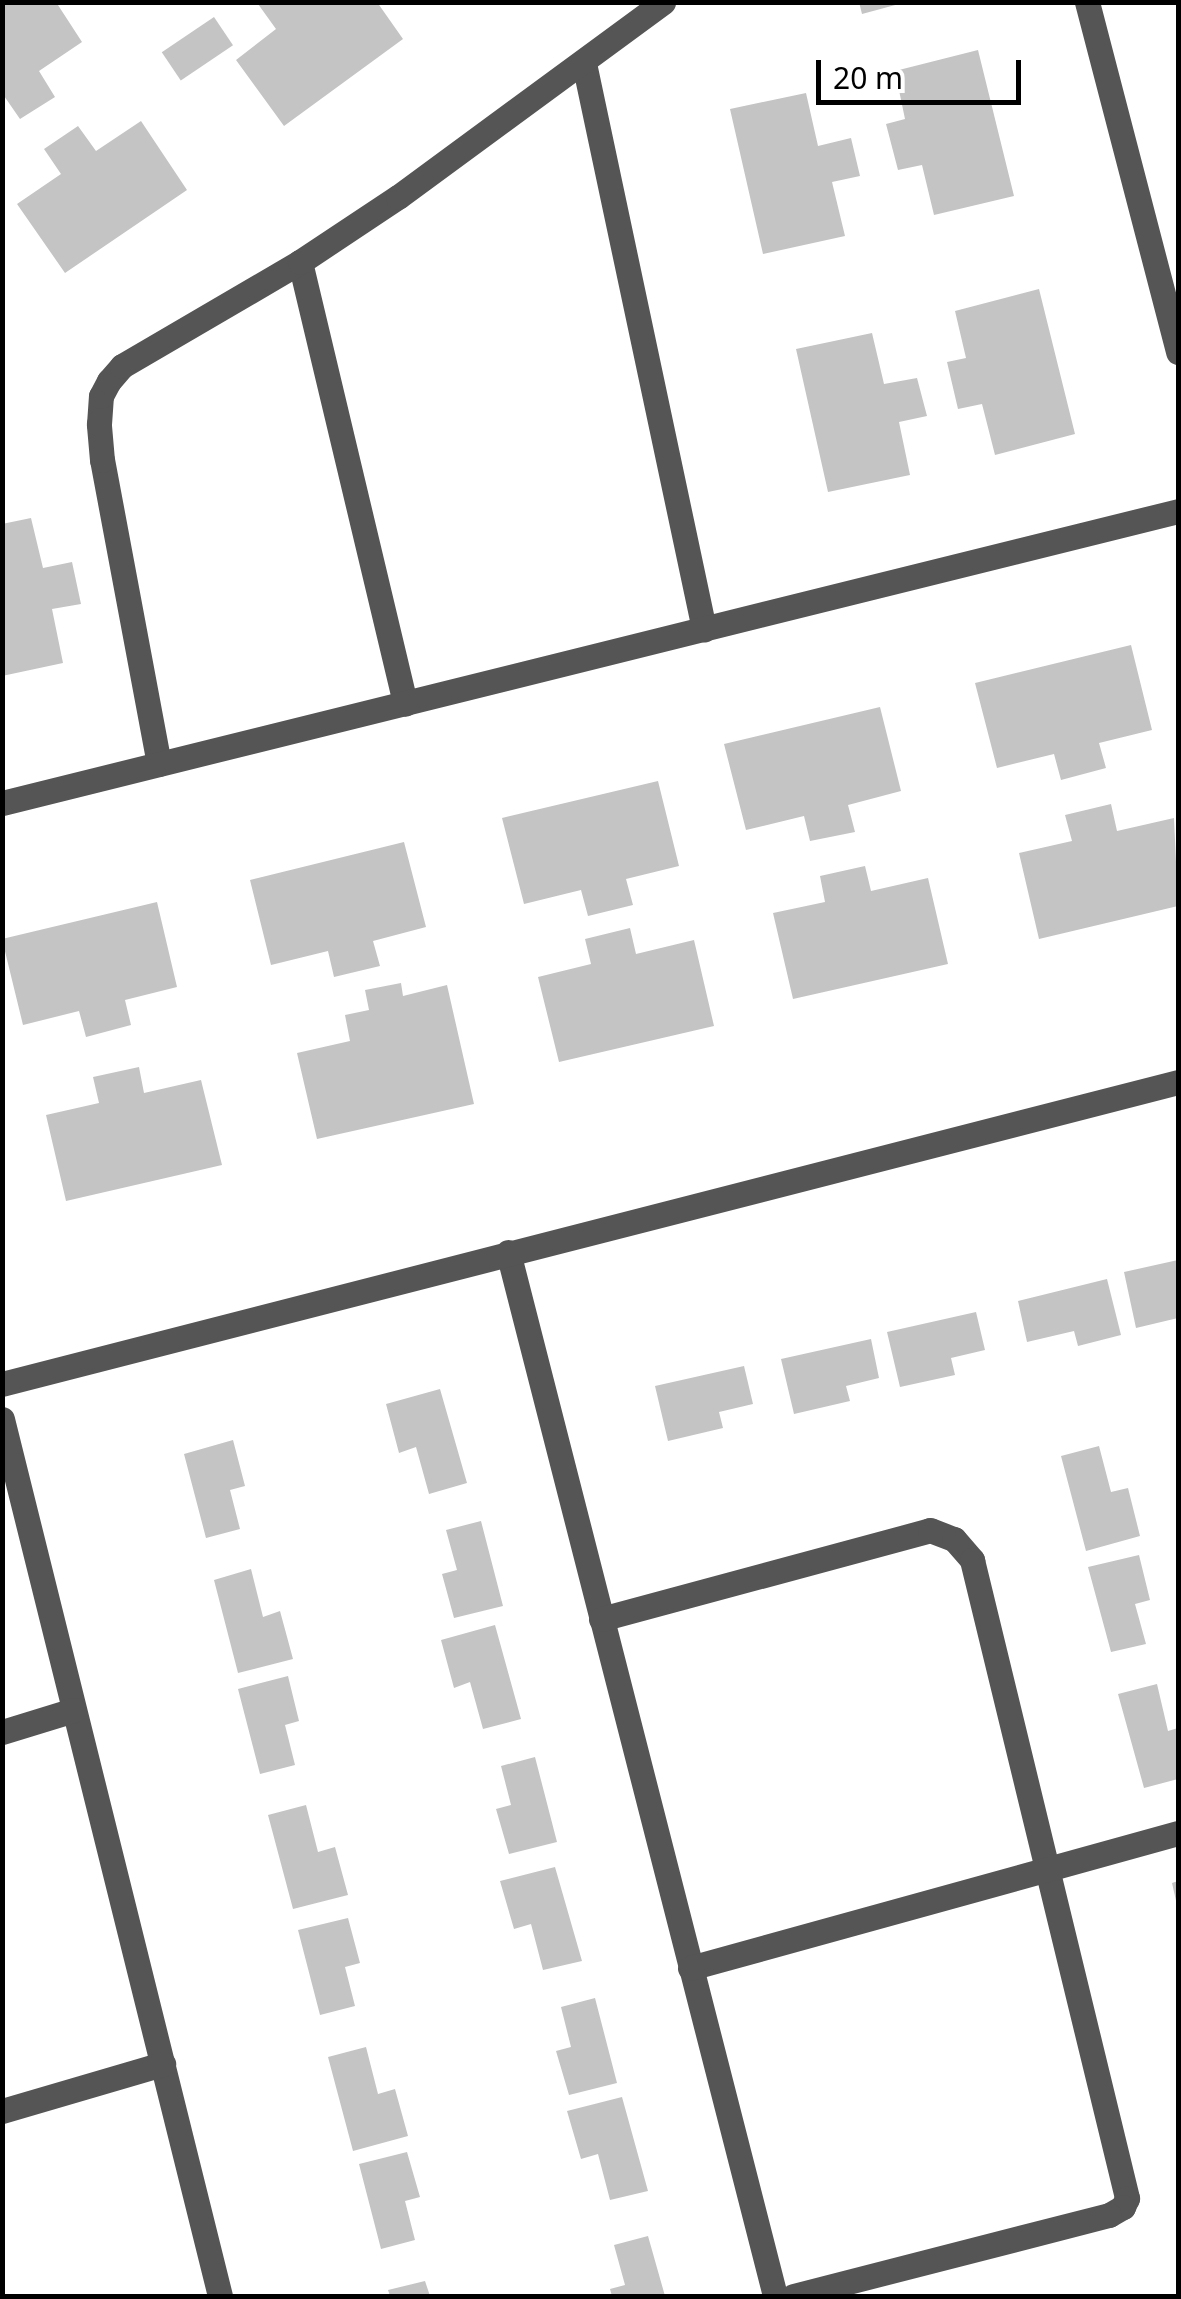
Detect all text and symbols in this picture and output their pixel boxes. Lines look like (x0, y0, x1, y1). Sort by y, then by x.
scale bar (821, 40, 1026, 102)
text: 20 m (833, 57, 903, 98)

